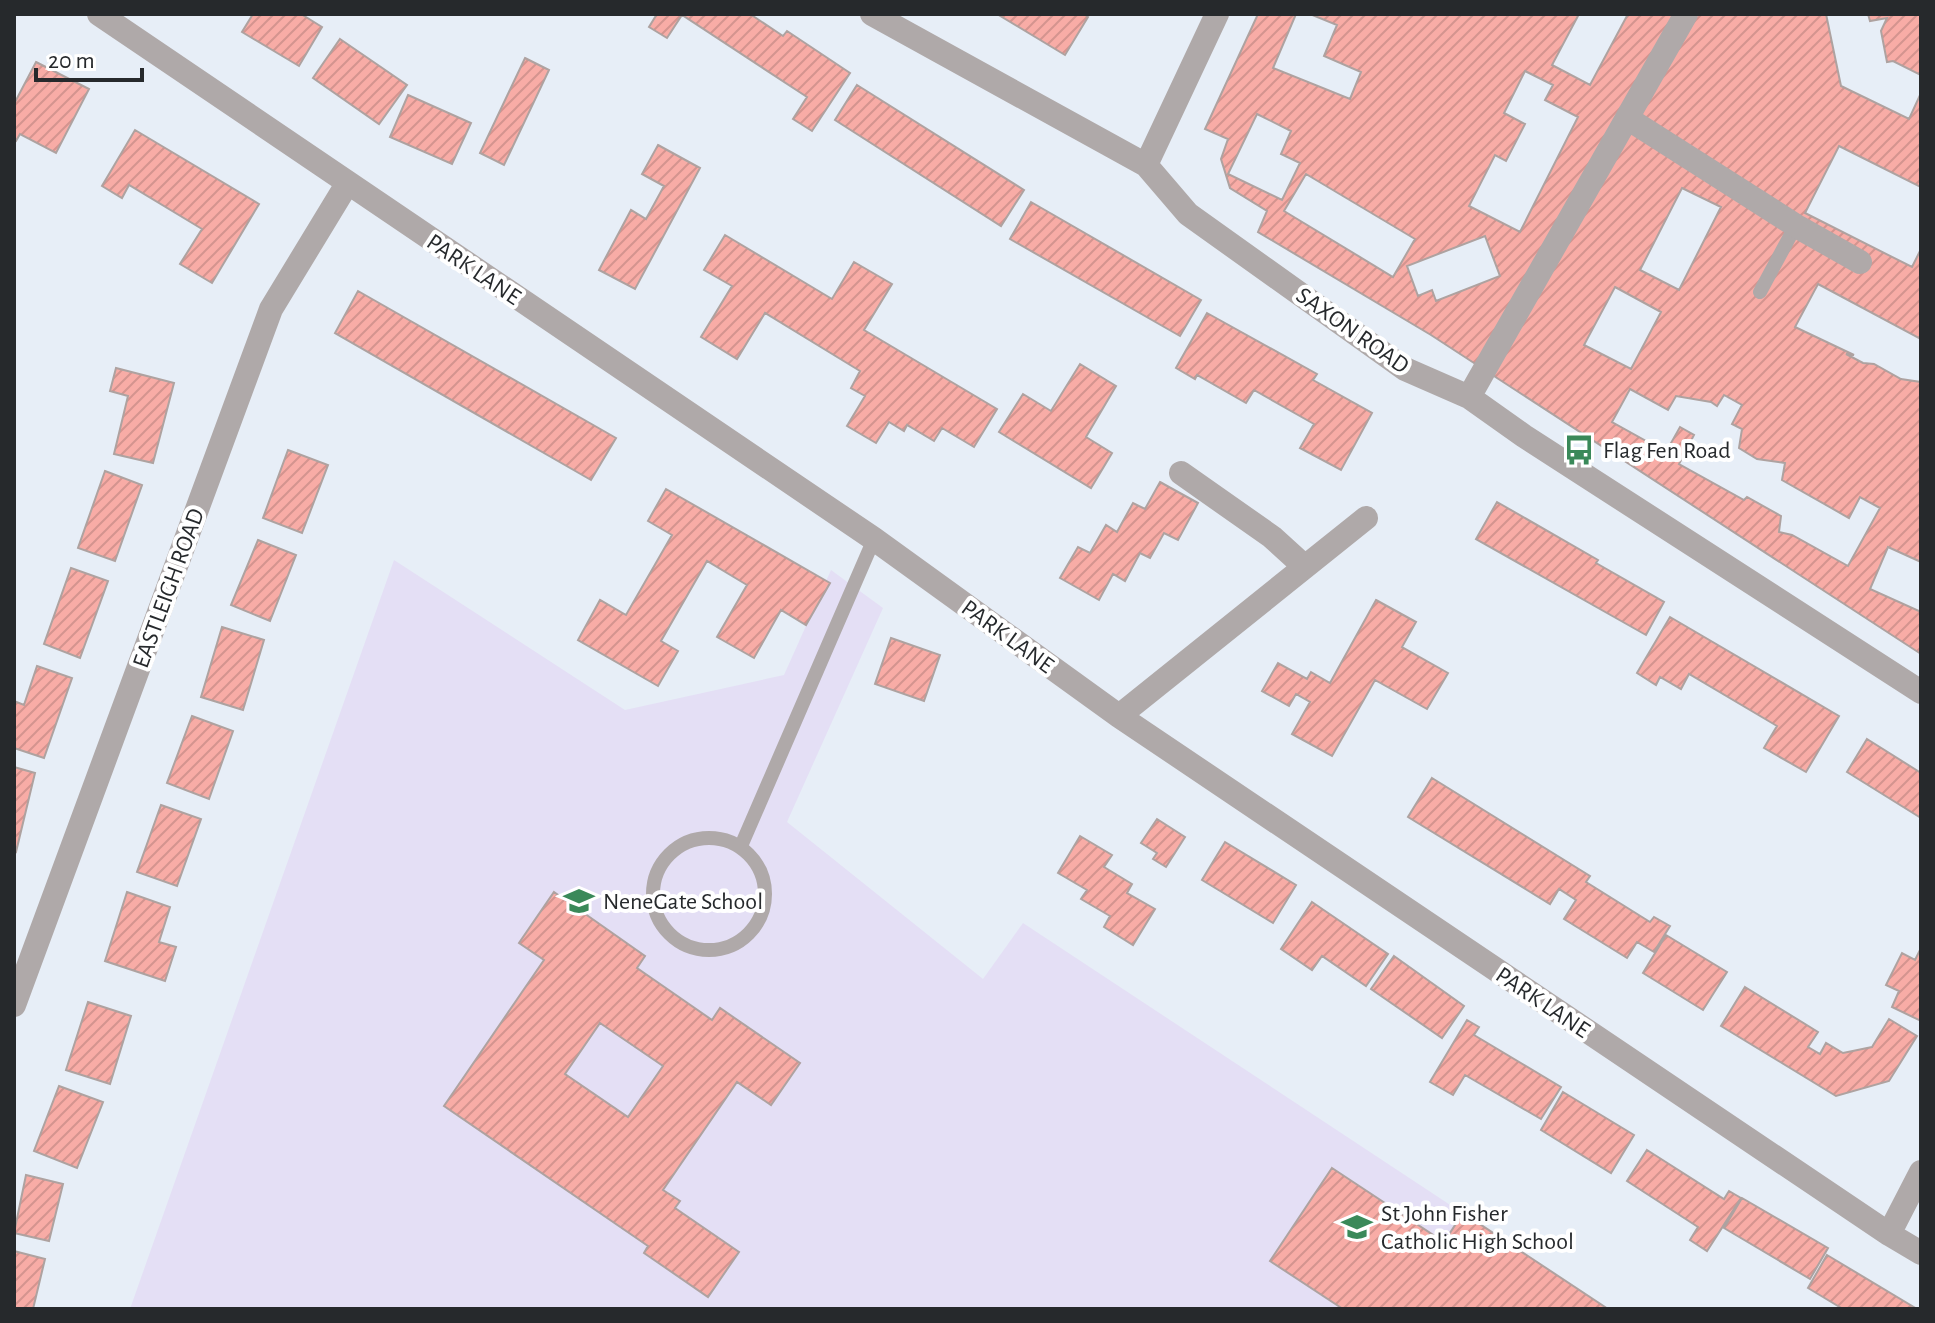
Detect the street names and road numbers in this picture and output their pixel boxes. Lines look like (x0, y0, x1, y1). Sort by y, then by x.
street label: PARK LANE (422, 230, 525, 310)
street label: SAXON ROAD (1292, 283, 1413, 378)
street label: EASTLEIGH ROAD (129, 505, 209, 671)
street label: PARK LANE (957, 596, 1058, 678)
street label: PARK LANE (1491, 963, 1594, 1043)

